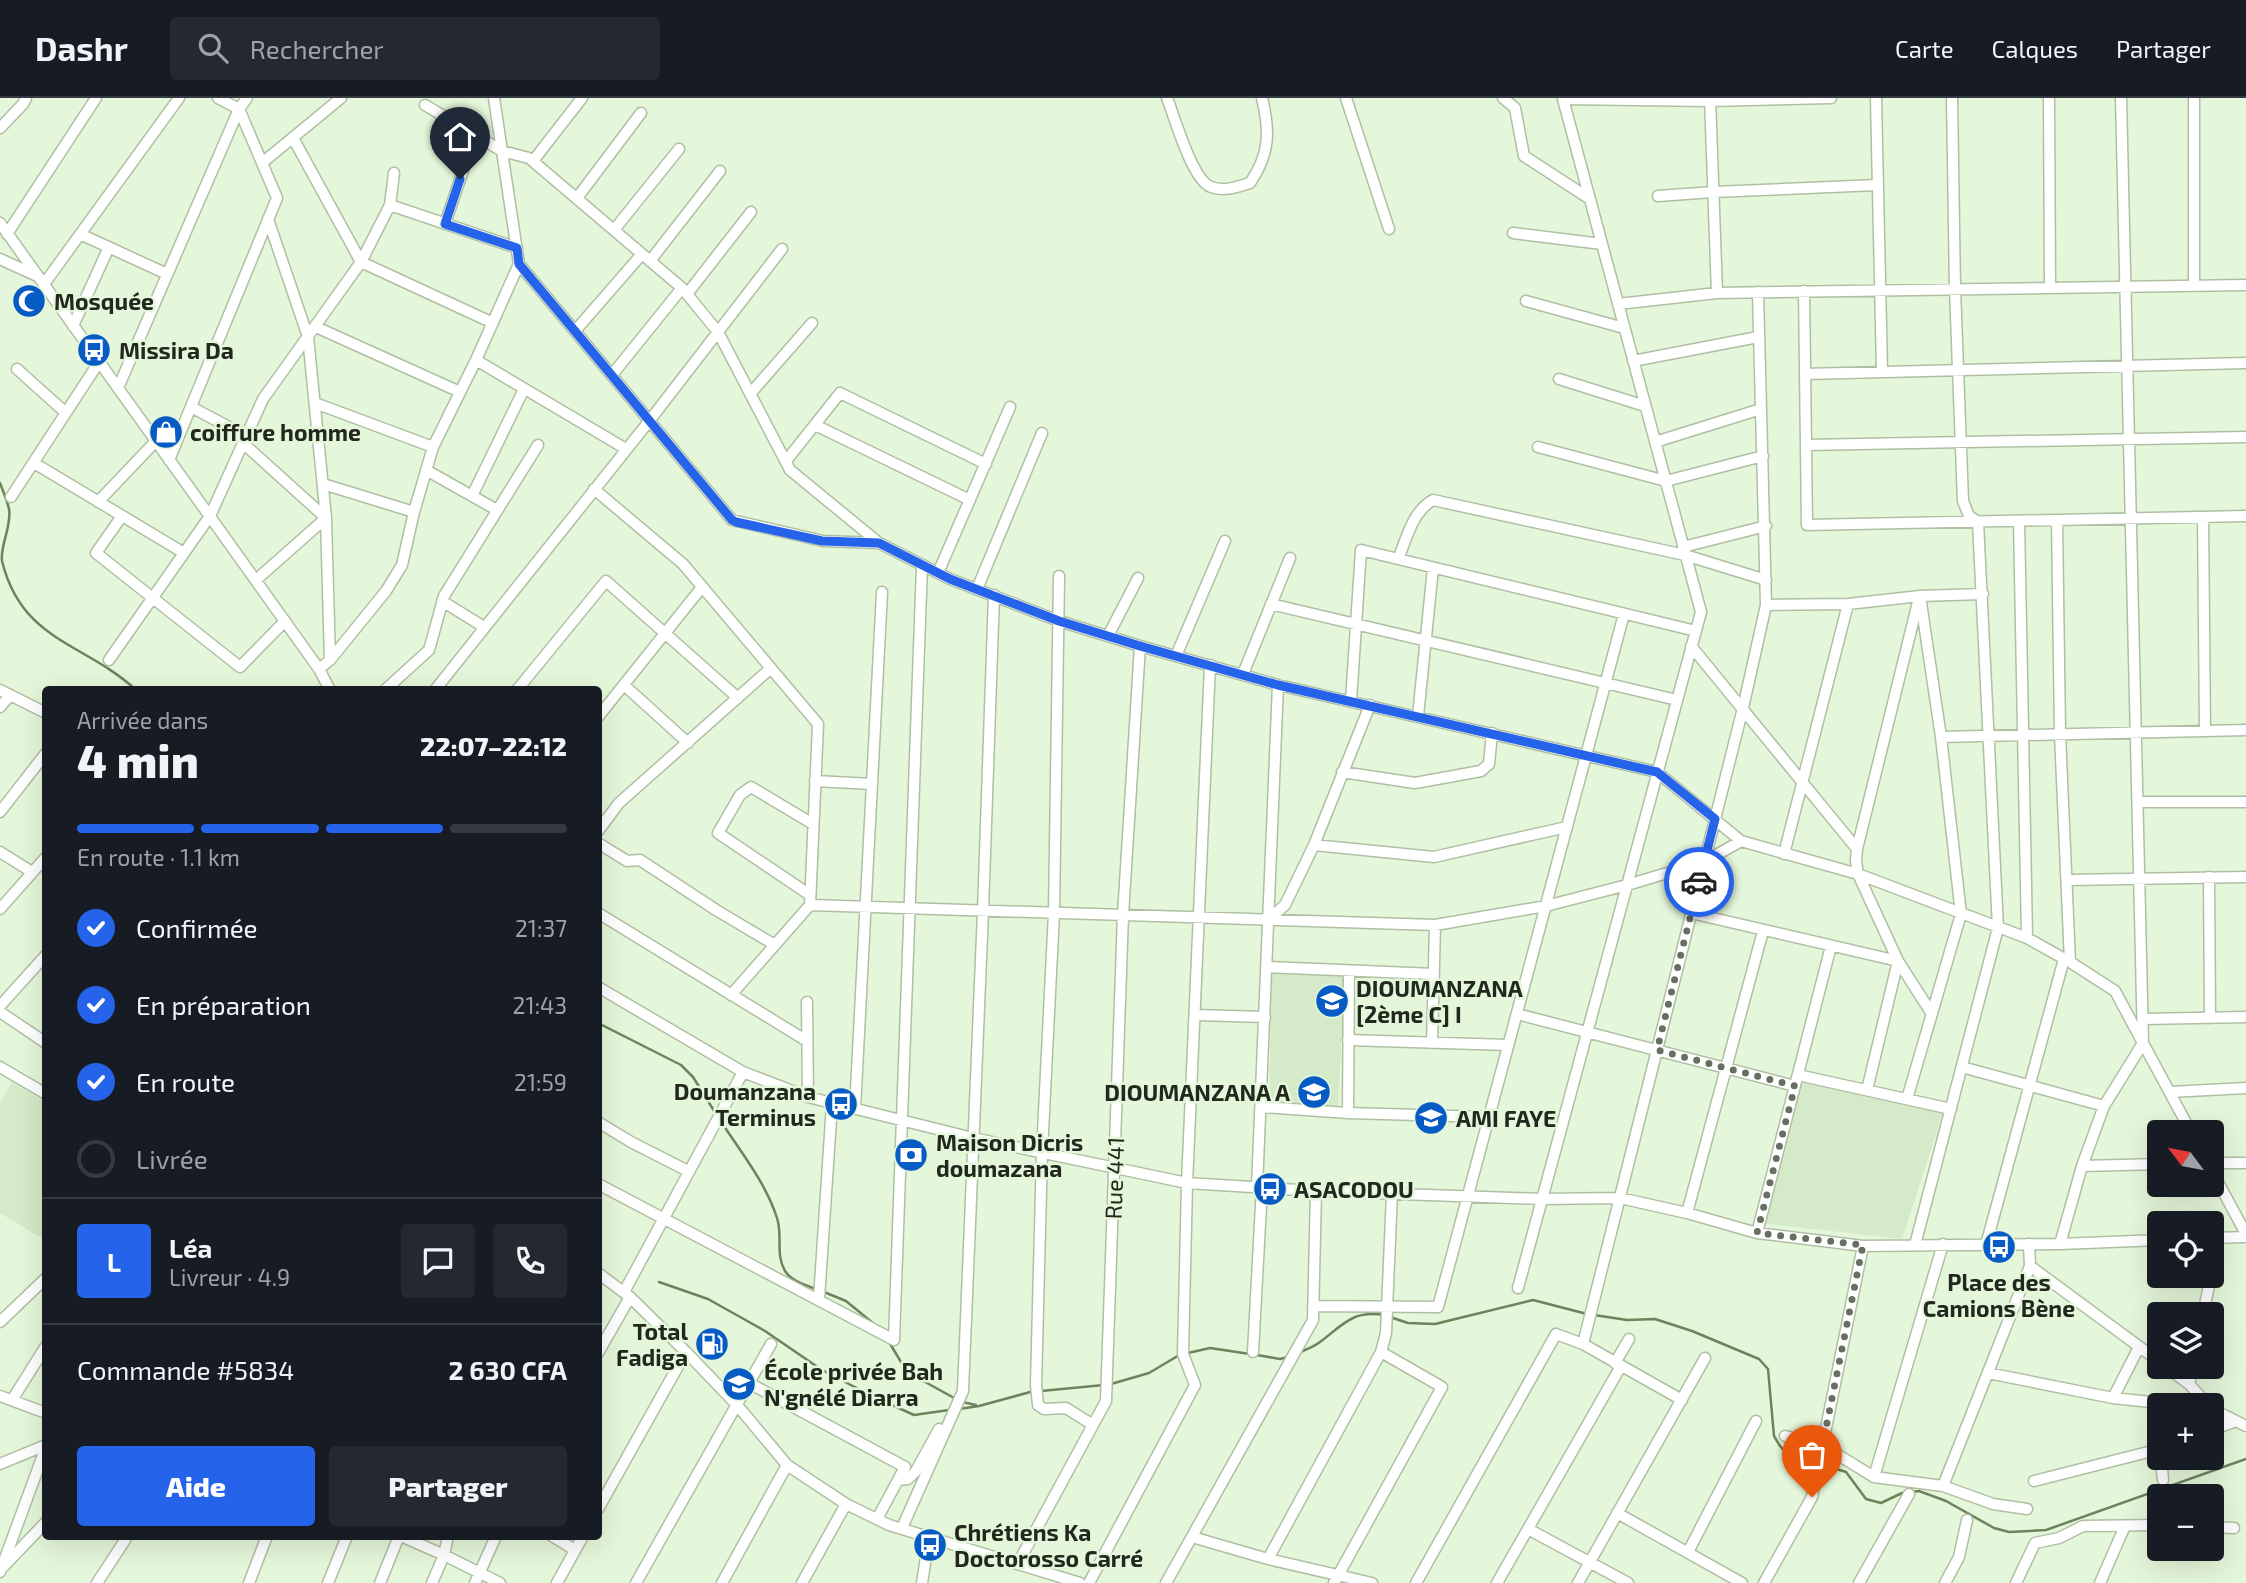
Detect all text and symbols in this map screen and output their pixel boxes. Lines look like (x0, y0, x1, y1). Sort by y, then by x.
search box (170, 17, 660, 80)
text: Dashr (35, 28, 128, 68)
icon: search (194, 29, 232, 67)
text: Rechercher (250, 33, 384, 64)
text: Carte (1895, 34, 1954, 63)
text: Calques (1992, 34, 2078, 63)
text: Partager (2116, 34, 2211, 63)
pin (430, 107, 490, 179)
icon: home (441, 118, 479, 156)
mosque icon: Mosquée (10, 282, 48, 320)
place label: Mosquée (54, 287, 154, 315)
bus stop icon: Missira Da (75, 331, 113, 369)
place label: Missira Da (119, 336, 234, 364)
shop icon: coiffure homme (147, 413, 185, 451)
place label: coiffure homme (190, 418, 361, 446)
text: Arrivée dans (77, 706, 208, 734)
text: 22:07–22:12 (420, 730, 567, 761)
text: 4 min (77, 732, 199, 787)
text: En route · 1.1 km (77, 843, 240, 871)
courier (1664, 847, 1734, 917)
icon: car (1680, 863, 1718, 901)
icon: check (77, 909, 115, 947)
text: Confirmée (136, 912, 258, 943)
text: 21:37 (515, 914, 567, 942)
place label: DIOUMANZANA [2ème C] I (1356, 974, 1523, 1028)
school or university icon: DIOUMANZANA [2ème C] I (1313, 982, 1351, 1020)
icon: check (77, 986, 115, 1024)
text: En préparation (136, 989, 311, 1020)
text: 21:43 (513, 991, 567, 1019)
icon: check (77, 1063, 115, 1101)
text: En route (136, 1066, 235, 1097)
text: 21:59 (514, 1068, 567, 1096)
school or university icon: DIOUMANZANA A (1295, 1073, 1333, 1111)
place label: Doumanzana Terminus (674, 1077, 816, 1131)
place label: DIOUMANZANA A (1104, 1078, 1290, 1106)
bus stop icon: Doumanzana Terminus (822, 1085, 860, 1123)
school or university icon: AMI FAYE (1412, 1099, 1450, 1137)
place label: AMI FAYE (1456, 1104, 1556, 1132)
north arrow (2147, 1120, 2224, 1197)
map controls (2147, 1120, 2224, 1561)
place label: Maison Dicris doumazana (936, 1128, 1083, 1182)
bank icon: Maison Dicris doumazana (892, 1136, 930, 1174)
street label: Rue 441 (1099, 1136, 1129, 1220)
text: Livrée (136, 1143, 208, 1174)
bus stop icon: ASACODOU (1251, 1170, 1289, 1208)
place label: ASACODOU (1294, 1175, 1414, 1203)
button: locate (2147, 1211, 2224, 1288)
button: chat (401, 1224, 475, 1298)
button: phone (493, 1224, 567, 1298)
bus stop icon: Place des Camions Bène (1980, 1228, 2018, 1266)
text: Léa (169, 1232, 212, 1263)
text: L (107, 1246, 121, 1277)
text: Livreur · 4.9 (169, 1263, 290, 1291)
place label: Place des Camions Bène (1923, 1268, 2075, 1322)
button: layers (2147, 1302, 2224, 1379)
place label: Total Fadiga (616, 1317, 688, 1371)
fuel station icon: Total Fadiga (693, 1325, 731, 1363)
text: Commande #5834 (77, 1354, 294, 1385)
text: 2 630 CFA (449, 1354, 567, 1385)
place label: École privée Bah N'gnélé Diarra (764, 1357, 943, 1411)
school or university icon: École privée Bah N'gnélé Diarra (720, 1365, 758, 1403)
button: + (2147, 1393, 2224, 1470)
pin (1782, 1425, 1842, 1497)
icon: bag (1793, 1436, 1831, 1474)
button: Aide (77, 1446, 315, 1526)
button: Partager (329, 1446, 567, 1526)
button: − (2147, 1484, 2224, 1561)
place label: Chrétiens Ka Doctorosso Carré (954, 1518, 1143, 1572)
bus stop icon: Chrétiens Ka Doctorosso Carré (911, 1526, 949, 1564)

